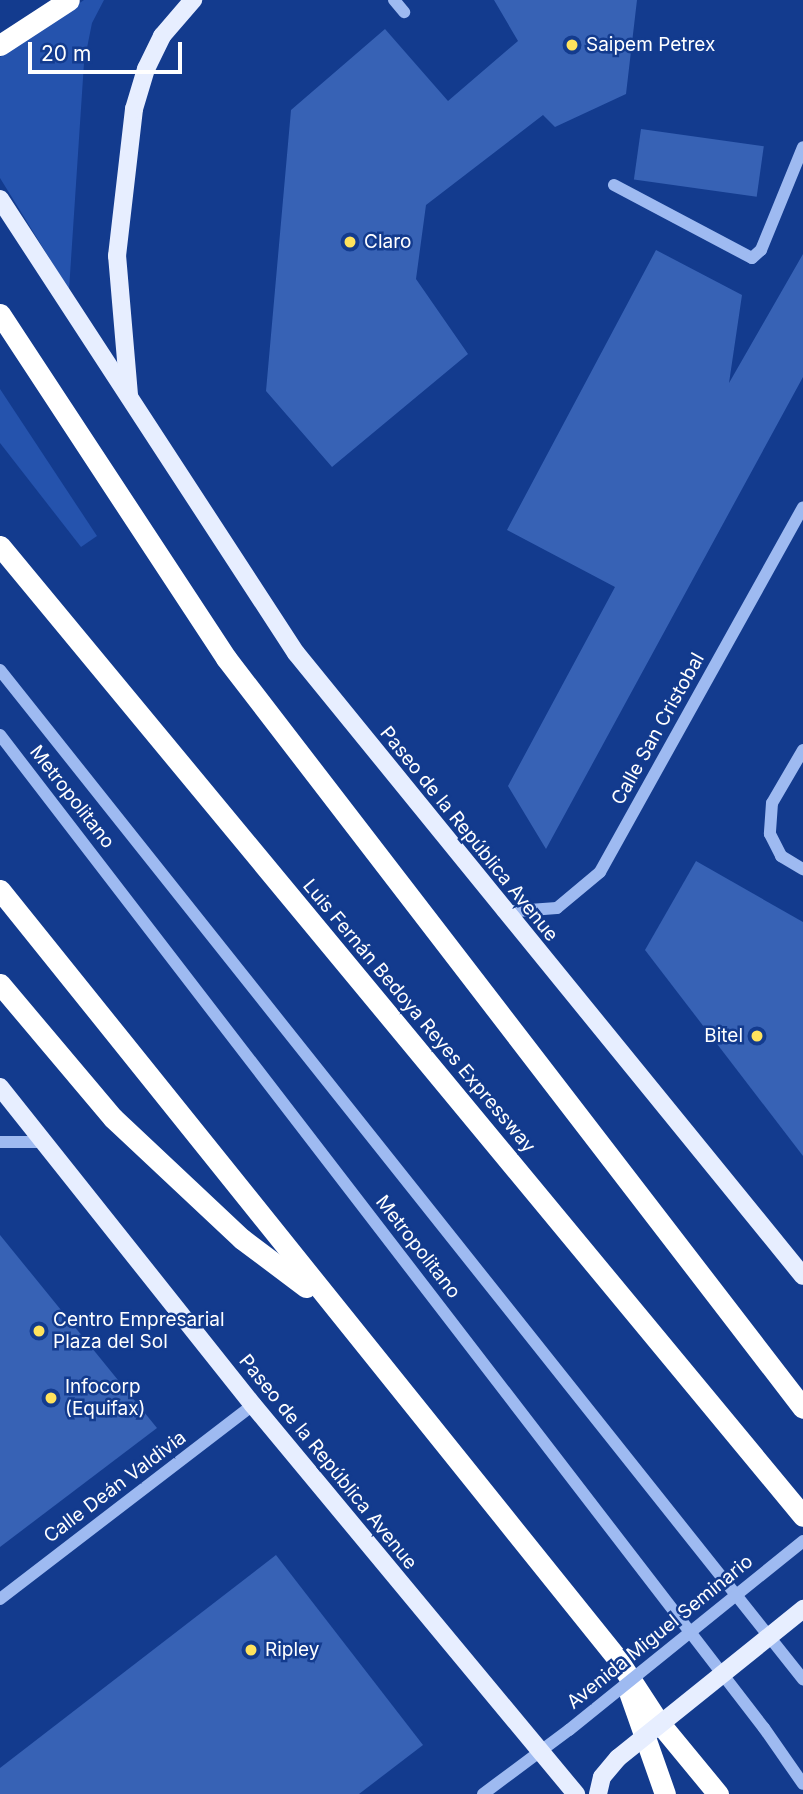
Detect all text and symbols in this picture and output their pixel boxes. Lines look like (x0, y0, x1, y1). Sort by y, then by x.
scale bar (32, 28, 186, 72)
place label: Saipem Petrex (586, 34, 715, 56)
marker: Saipem Petrex (564, 37, 580, 53)
text: 20 m (41, 41, 91, 66)
place label: Claro (364, 231, 411, 253)
marker: Claro (342, 234, 358, 250)
street label: Calle San Cristobal (607, 649, 709, 809)
street label: Paseo de la República Avenue (375, 722, 563, 946)
street label: Metropolitano (25, 741, 119, 853)
street label: Luis Fernán Bedoya Reyes Expressway (298, 875, 540, 1157)
place label: Bitel (704, 1025, 743, 1047)
marker: Bitel (749, 1028, 765, 1044)
street label: Metropolitano (371, 1191, 465, 1303)
place label: Centro Empresarial Plaza del Sol (53, 1309, 225, 1353)
marker: Centro Empresarial Plaza del Sol (31, 1323, 47, 1339)
street label: Paseo de la República Avenue (234, 1350, 422, 1574)
place label: Infocorp (Equifax) (65, 1376, 146, 1420)
marker: Infocorp (Equifax) (43, 1390, 59, 1406)
street label: Calle Deán Valdivia (39, 1426, 191, 1548)
street label: Avenida Miguel Seminario (563, 1550, 757, 1714)
place label: Ripley (265, 1639, 319, 1661)
marker: Ripley (243, 1642, 259, 1658)

